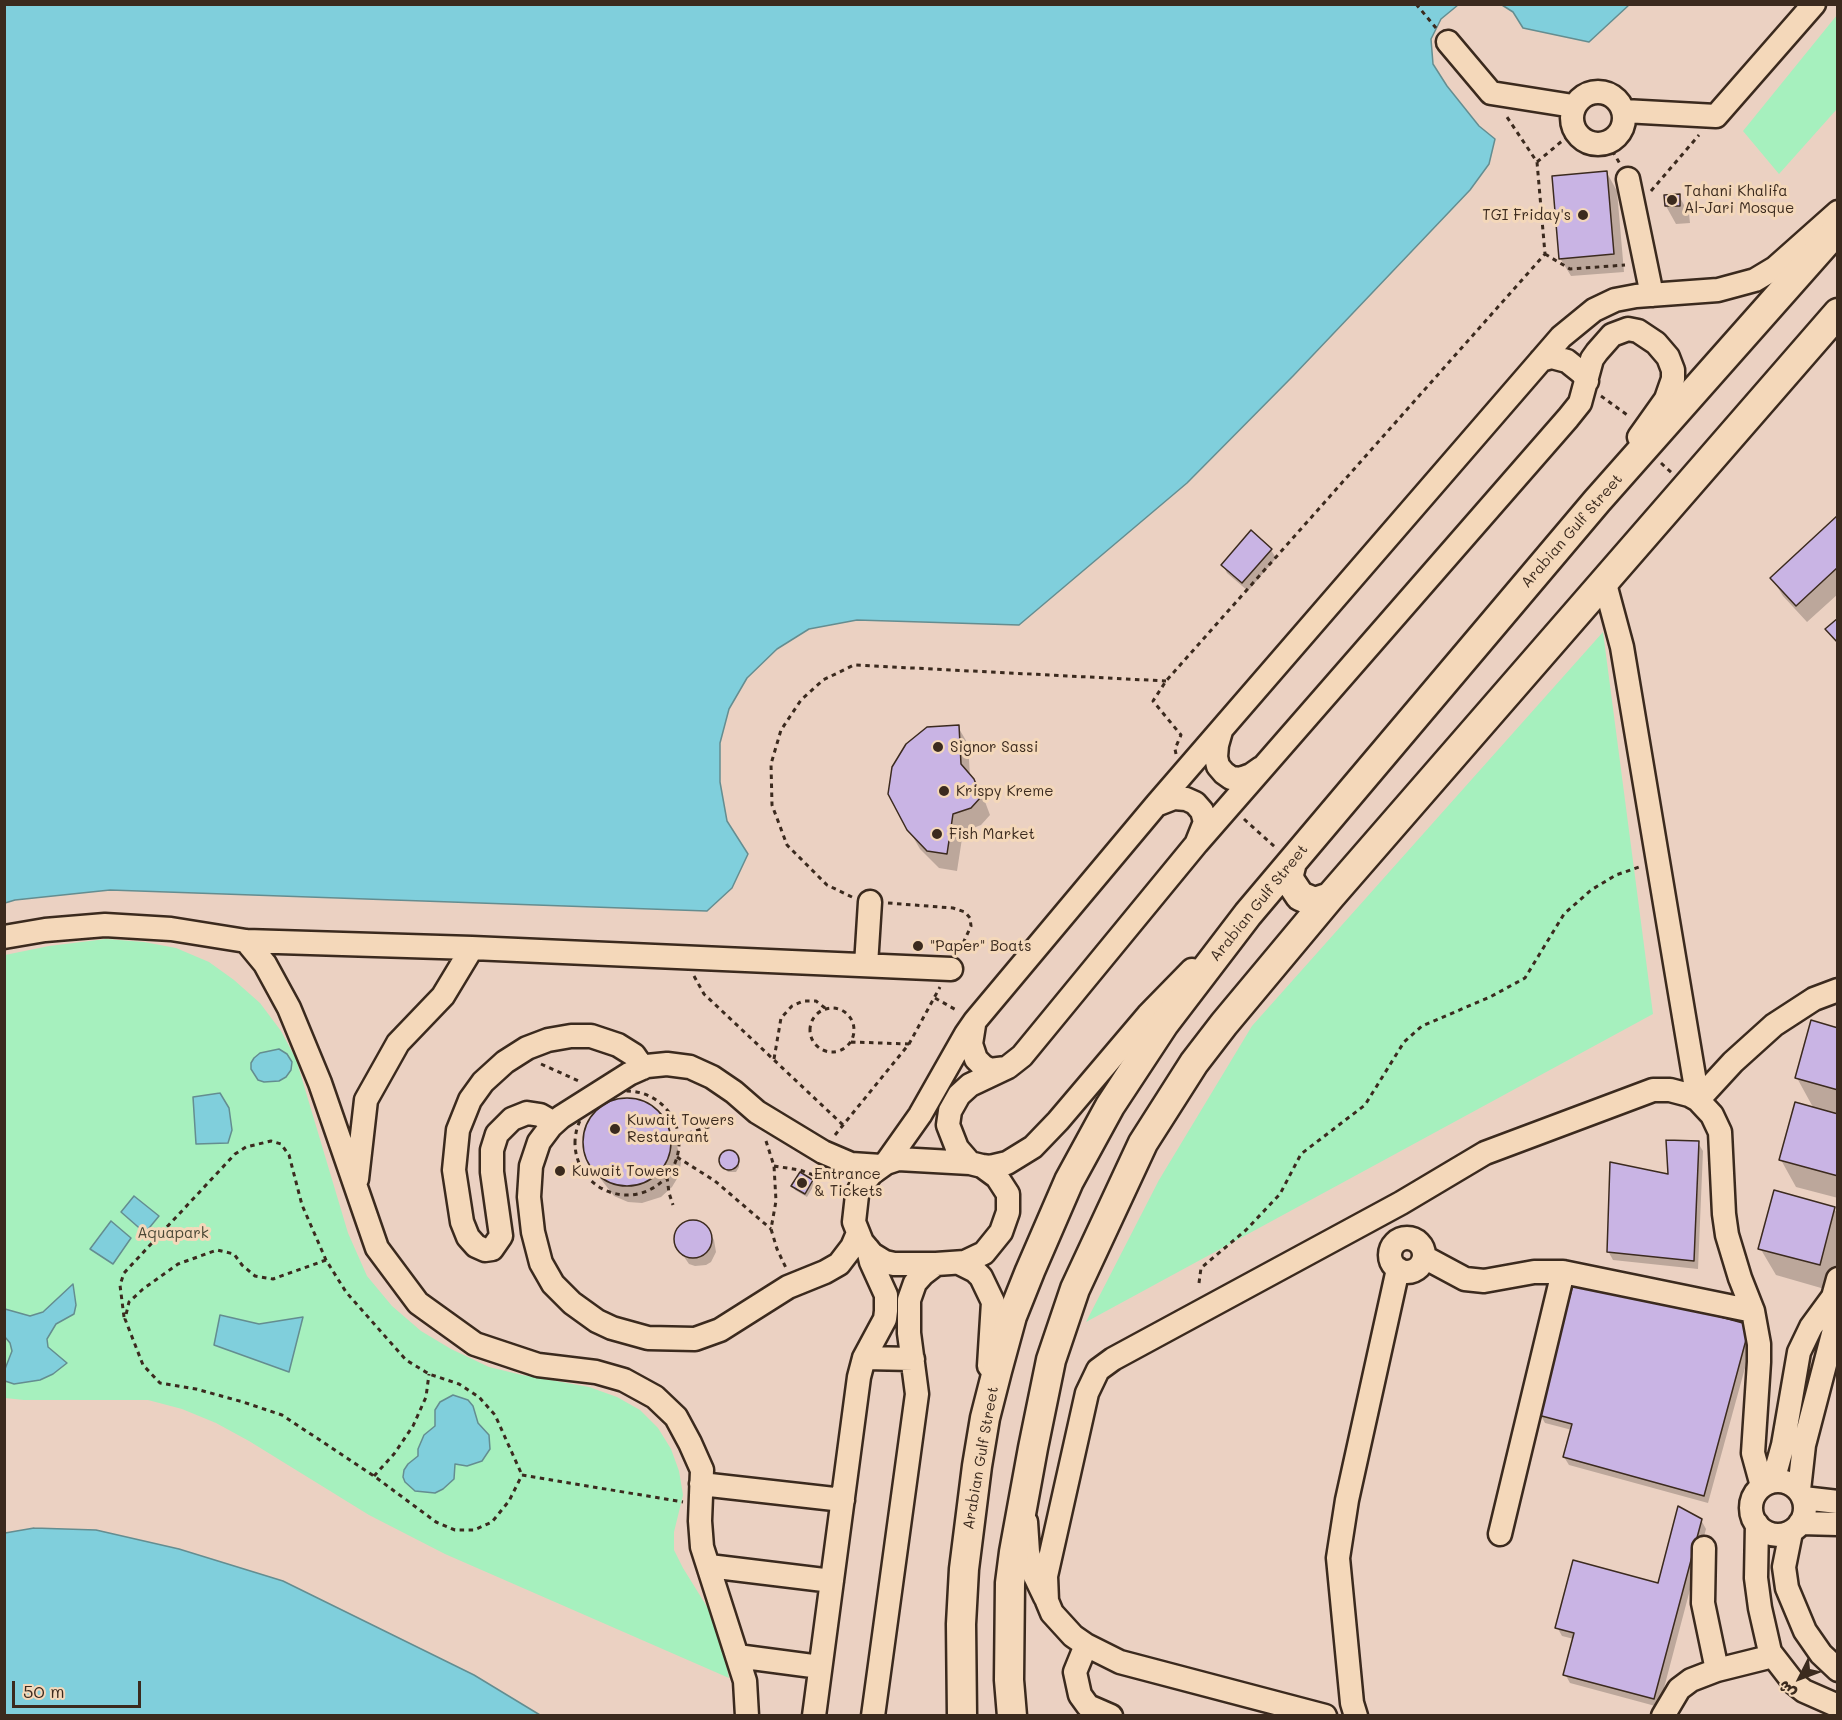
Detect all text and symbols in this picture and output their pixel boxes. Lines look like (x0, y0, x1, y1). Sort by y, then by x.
place label: Tahani Khalifa Al-Jari Mosque (1684, 182, 1794, 217)
marker: Tahani Khalifa Al-Jari Mosque (1665, 193, 1679, 207)
place label: TGI Friday's (1482, 206, 1571, 224)
marker: TGI Friday's (1576, 208, 1590, 222)
street label: Arabian Gulf Street (1518, 470, 1626, 592)
place label: Signor Sassi (950, 738, 1038, 756)
marker: Signor Sassi (931, 740, 945, 754)
place label: Krispy Kreme (956, 782, 1054, 800)
marker: Krispy Kreme (937, 784, 951, 798)
place label: Fish Market (949, 825, 1035, 843)
marker: Fish Market (930, 827, 944, 841)
street label: Arabian Gulf Street (1206, 841, 1312, 965)
place label: "Paper" Boats (930, 937, 1031, 955)
marker: "Paper" Boats (911, 939, 925, 953)
place label: Kuwait Towers Restaurant (627, 1111, 734, 1146)
marker: Kuwait Towers Restaurant (608, 1122, 622, 1136)
place label: Kuwait Towers (572, 1162, 679, 1180)
marker: Kuwait Towers (553, 1164, 567, 1178)
place label: Entrance & Tickets (814, 1165, 883, 1200)
marker: Entrance & Tickets (795, 1176, 809, 1190)
park label: Aquapark (137, 1224, 209, 1242)
street label: Arabian Gulf Street (960, 1385, 1002, 1531)
north arrow (1770, 1648, 1830, 1708)
scale bar (15, 1669, 144, 1707)
text: ش (1773, 1677, 1800, 1704)
text: 50 m (23, 1679, 65, 1703)

